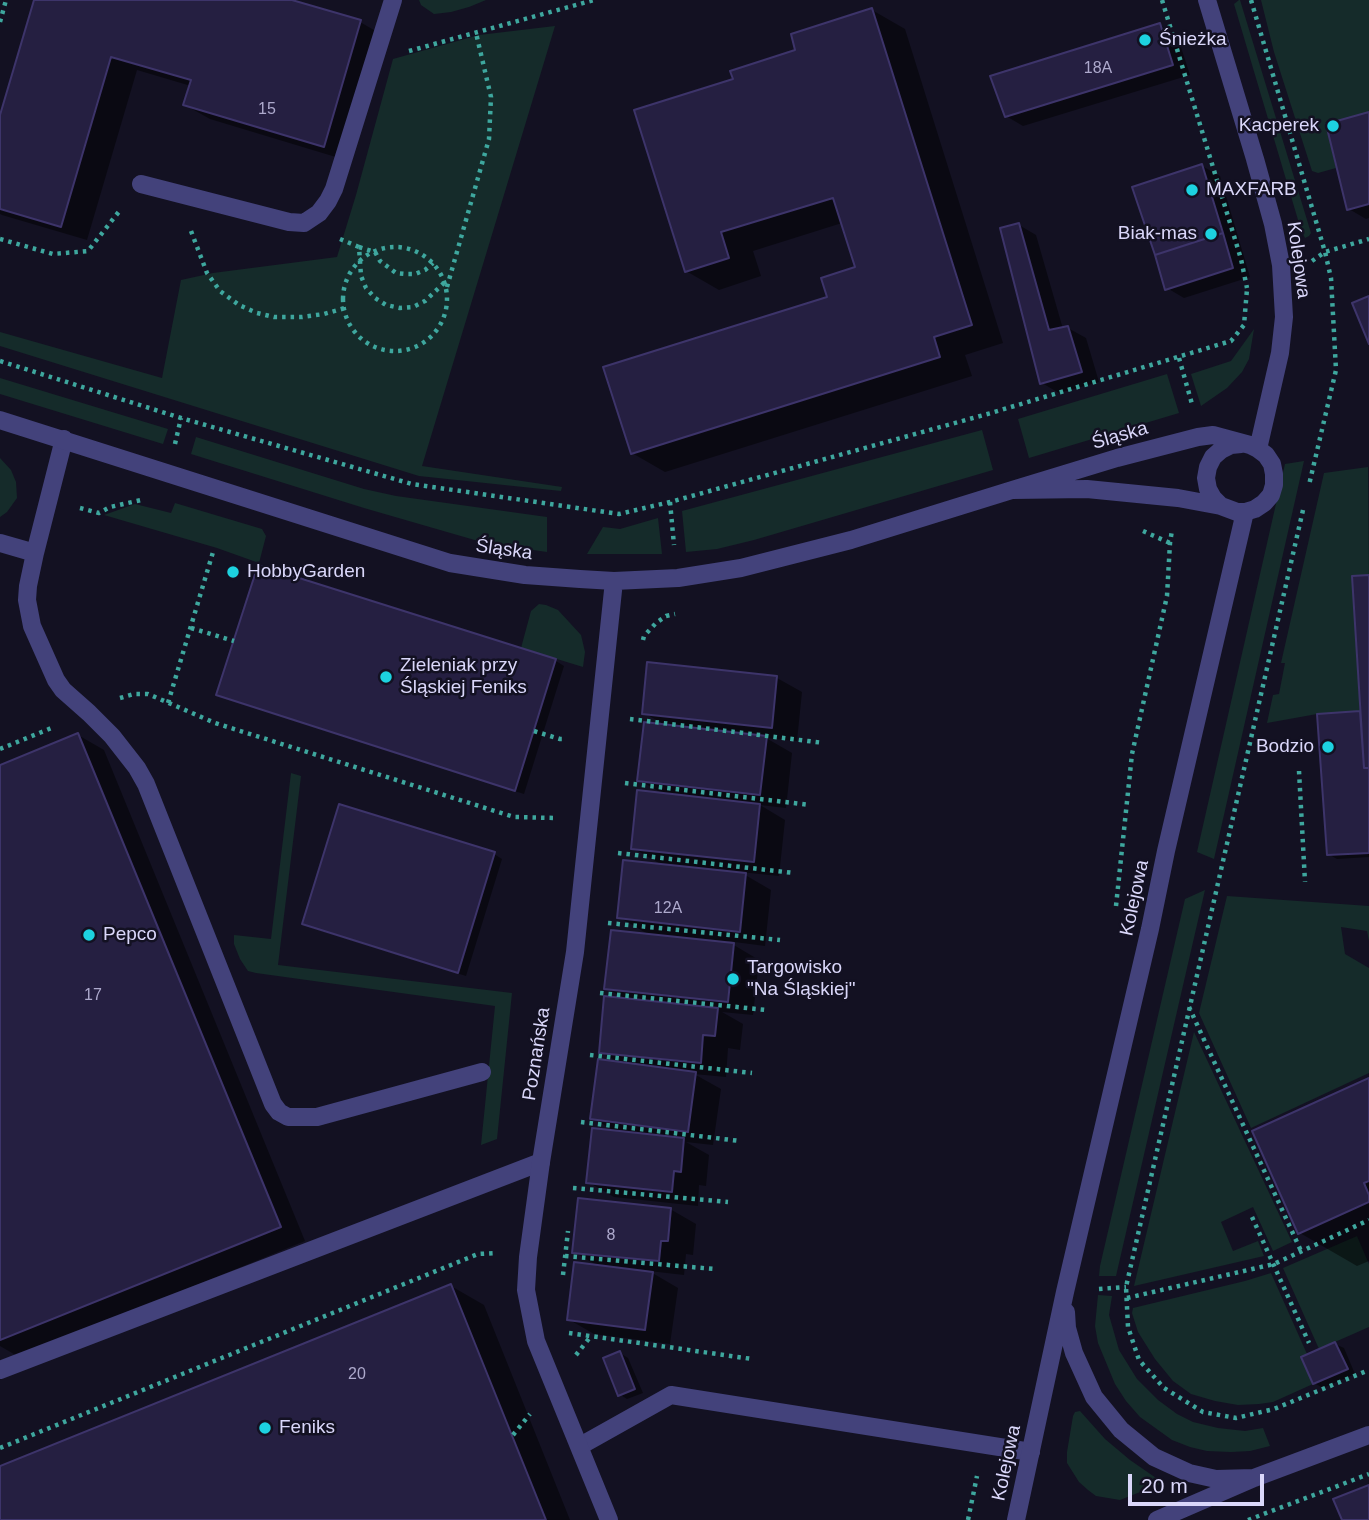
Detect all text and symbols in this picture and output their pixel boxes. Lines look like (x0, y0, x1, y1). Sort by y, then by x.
place label: Śnieżka (1159, 29, 1227, 51)
marker: Śnieżka (1137, 32, 1153, 48)
house number: 18A (1084, 59, 1112, 79)
house number: 15 (258, 100, 276, 120)
place label: Kacperek (1239, 115, 1319, 137)
marker: Kacperek (1325, 118, 1341, 134)
place label: MAXFARB (1206, 179, 1297, 201)
marker: MAXFARB (1184, 182, 1200, 198)
street label: Kolejowa (1281, 220, 1315, 300)
place label: Biak-mas (1118, 223, 1197, 245)
marker: Biak-mas (1203, 226, 1219, 242)
street label: Śląska (1089, 417, 1151, 455)
street label: Śląska (474, 535, 534, 565)
place label: HobbyGarden (247, 561, 365, 583)
marker: HobbyGarden (225, 564, 241, 580)
place label: Zieleniak przy Śląskiej Feniks (400, 655, 527, 699)
marker: Zieleniak przy Śląskiej Feniks (378, 669, 394, 685)
place label: Bodzio (1256, 736, 1314, 758)
marker: Bodzio (1320, 739, 1336, 755)
street label: Kolejowa (1116, 858, 1154, 938)
house number: 12A (654, 899, 682, 919)
place label: Pepco (103, 924, 157, 946)
marker: Pepco (81, 927, 97, 943)
place label: Targowisko "Na Śląskiej" (747, 957, 856, 1001)
marker: Targowisko "Na Śląskiej" (725, 971, 741, 987)
house number: 17 (84, 986, 102, 1006)
street label: Poznańska (518, 1006, 556, 1102)
house number: 8 (607, 1226, 615, 1246)
house number: 20 (348, 1365, 366, 1385)
place label: Feniks (279, 1417, 335, 1439)
marker: Feniks (257, 1420, 273, 1436)
street label: Kolejowa (988, 1423, 1026, 1503)
scale bar (1131, 1460, 1268, 1504)
text: 20 m (1141, 1474, 1188, 1497)

